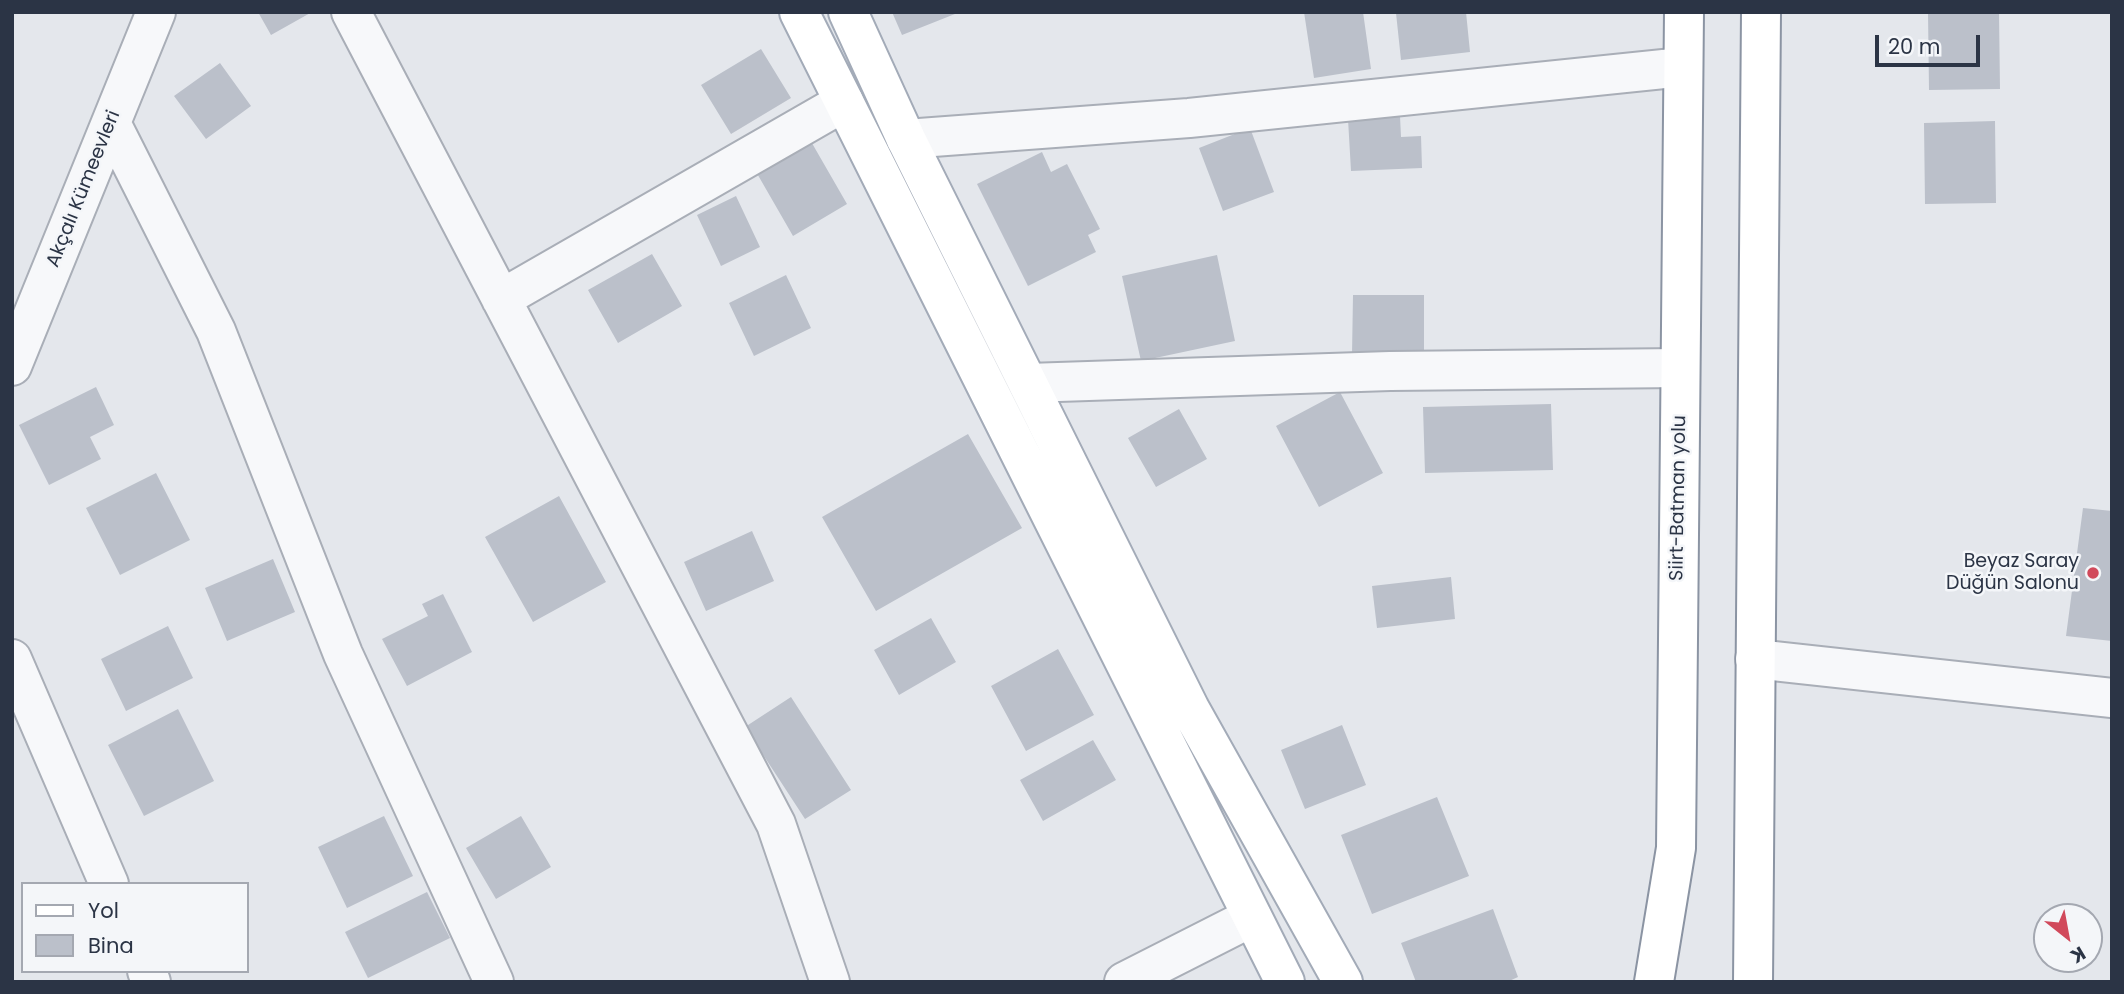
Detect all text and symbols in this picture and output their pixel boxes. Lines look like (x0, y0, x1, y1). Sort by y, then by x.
scale bar (1879, 21, 1984, 65)
text: 20 m (1888, 32, 1941, 61)
street label: Akçalı Kümeevleri (42, 107, 126, 271)
street label: Siirt-Batman yolu (1666, 415, 1692, 581)
place label: Beyaz Saray Düğün Salonu (1946, 551, 2079, 595)
marker: Beyaz Saray Düğün Salonu (2085, 565, 2101, 581)
legend (21, 882, 248, 973)
text: Yol (88, 896, 119, 925)
north arrow (2033, 903, 2103, 973)
text: Bina (88, 931, 134, 960)
text: K (2065, 940, 2091, 970)

